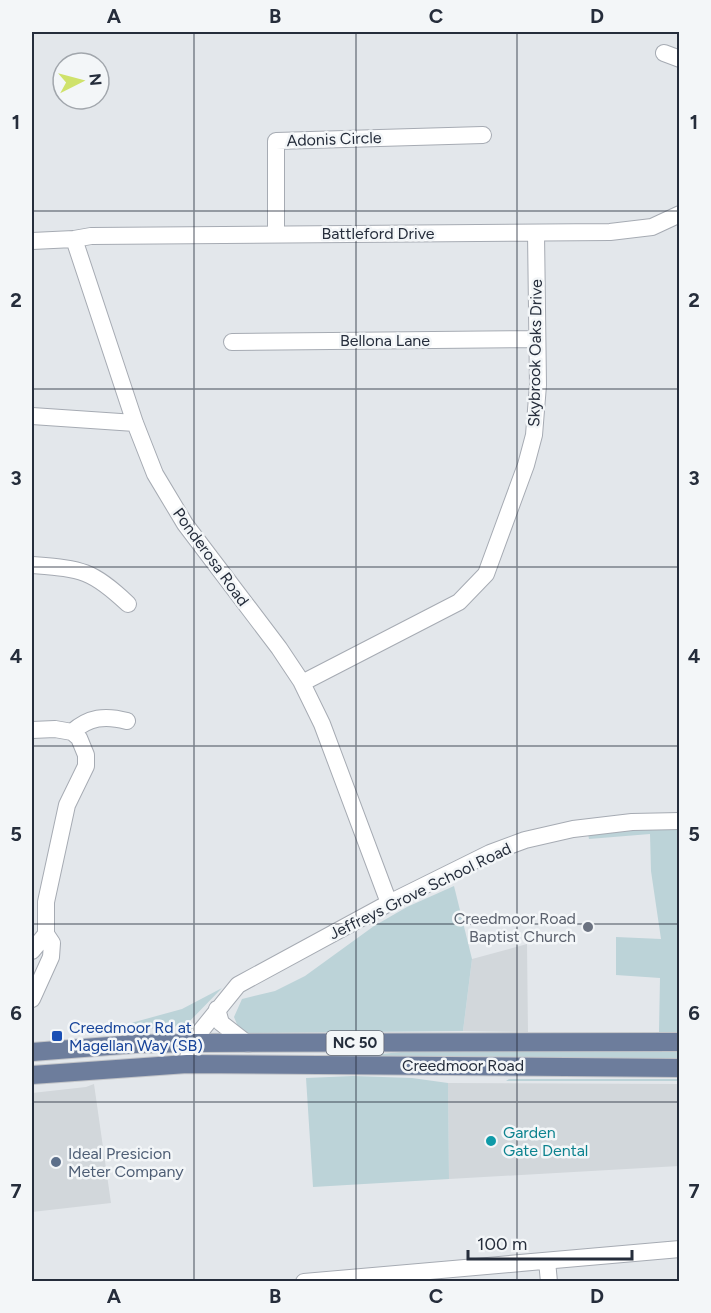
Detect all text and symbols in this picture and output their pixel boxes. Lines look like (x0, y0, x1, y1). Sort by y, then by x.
text: A (107, 4, 122, 28)
text: B (269, 4, 281, 28)
text: C (429, 4, 443, 28)
text: D (590, 4, 604, 28)
north arrow (51, 51, 111, 111)
text: N (85, 72, 106, 87)
text: 1 (12, 110, 20, 134)
text: 1 (690, 110, 698, 134)
street label: Adonis Circle (286, 128, 382, 150)
street label: Battleford Drive (321, 224, 435, 243)
street label: Skybrook Oaks Drive (524, 279, 546, 427)
text: 2 (10, 288, 22, 312)
text: 2 (688, 288, 700, 312)
street label: Bellona Lane (340, 331, 430, 350)
text: 3 (10, 466, 22, 490)
text: 3 (688, 466, 700, 490)
street label: Ponderosa Road (169, 504, 253, 610)
text: 4 (10, 644, 23, 668)
text: 4 (688, 644, 701, 668)
text: 5 (10, 822, 22, 846)
text: 5 (688, 822, 700, 846)
street label: Jeffreys Grove School Road (326, 839, 514, 943)
place label: Creedmoor Road Baptist Church (454, 909, 576, 946)
marker: Creedmoor Road Baptist Church (581, 920, 595, 934)
text: 6 (10, 1001, 22, 1025)
text: 6 (688, 1001, 700, 1025)
place label: Creedmoor Rd at Magellan Way (SB) (69, 1018, 203, 1055)
marker: Creedmoor Rd at Magellan Way (SB) (50, 1029, 64, 1043)
road number: NC 50 (326, 1031, 384, 1055)
street label: Creedmoor Road (402, 1056, 524, 1075)
place label: Garden Gate Dental (503, 1123, 588, 1160)
marker: Garden Gate Dental (484, 1134, 498, 1148)
place label: Ideal Presicion Meter Company (68, 1144, 184, 1181)
marker: Ideal Presicion Meter Company (49, 1155, 63, 1169)
text: 7 (10, 1179, 22, 1203)
text: 7 (688, 1179, 700, 1203)
scale bar (468, 1223, 632, 1261)
text: 100 m (477, 1233, 527, 1255)
text: A (107, 1284, 122, 1308)
text: B (269, 1284, 281, 1308)
text: C (429, 1284, 443, 1308)
text: D (590, 1284, 604, 1308)

